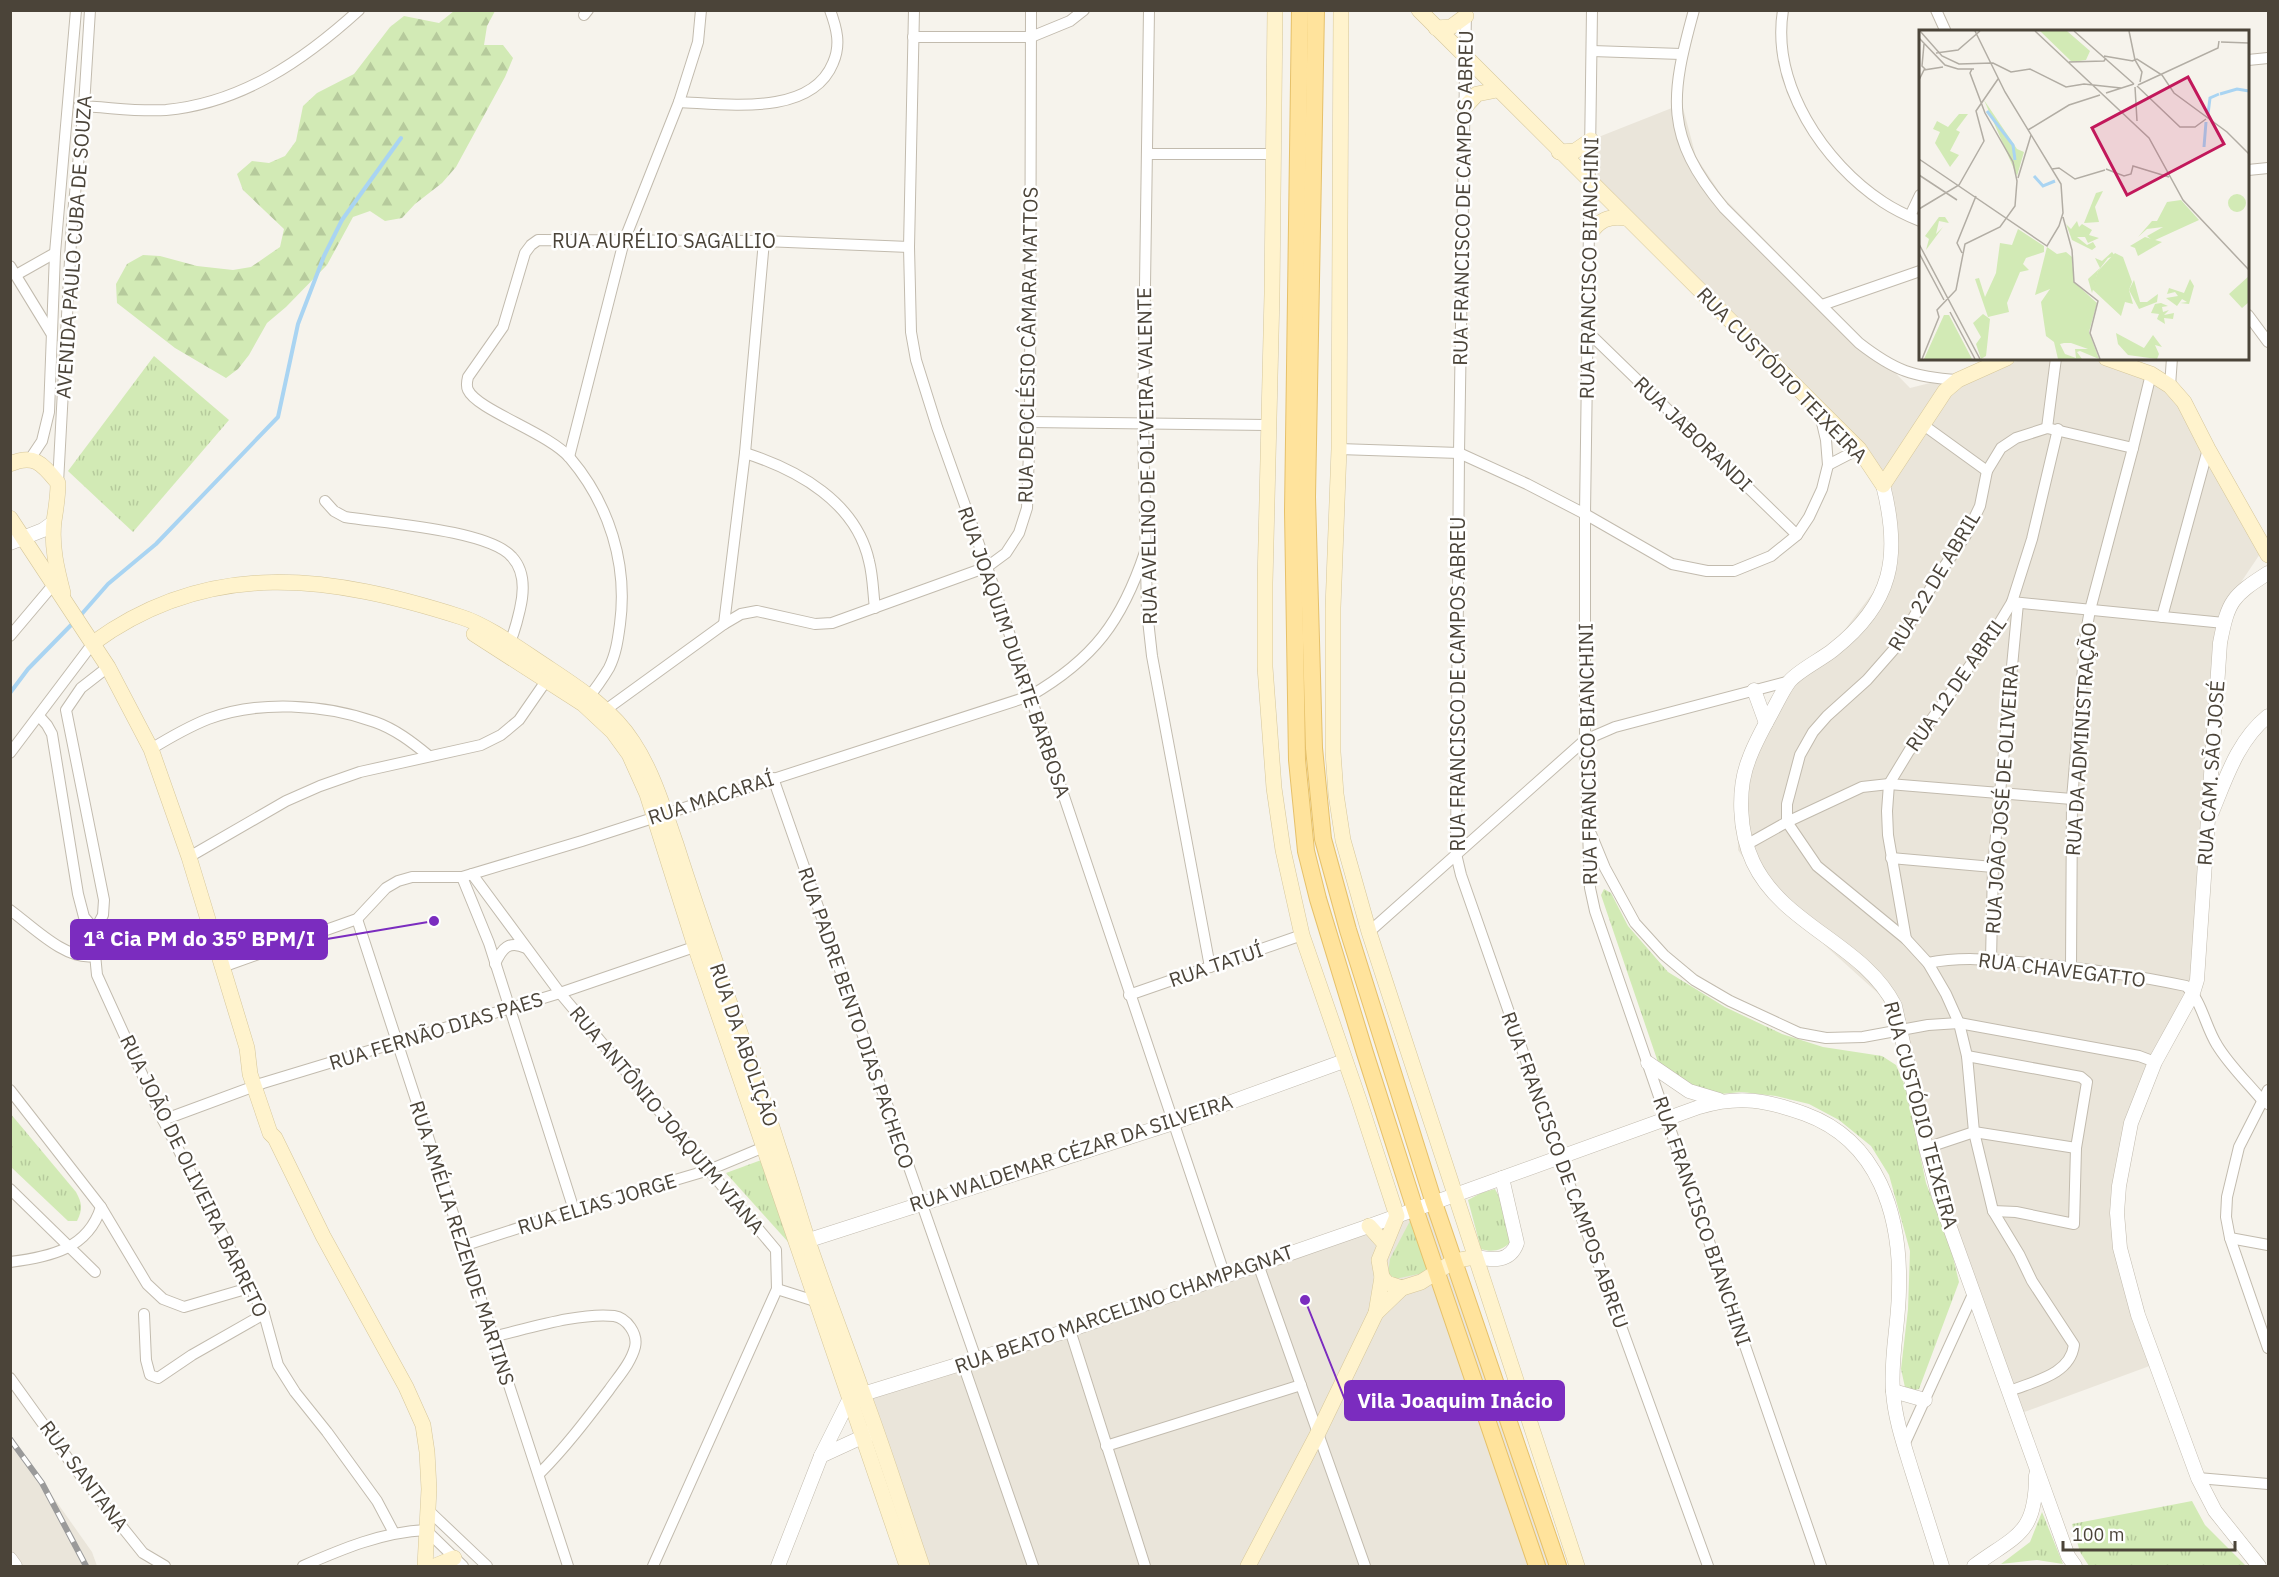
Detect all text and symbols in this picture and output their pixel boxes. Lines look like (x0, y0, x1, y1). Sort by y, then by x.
street label: RUA FRANCISCO DE CAMPOS ABREU (1446, 30, 1479, 366)
inset map (1919, 30, 2249, 360)
street label: AVENIDA PAULO CUBA DE SOUZA (49, 94, 98, 400)
street label: RUA FRANCISCO BIANCHINI (1573, 137, 1604, 399)
street label: RUA DEOCLÉSIO CÂMARA MATTOS (1011, 187, 1044, 503)
street label: RUA AURÉLIO SAGALLIO (552, 227, 776, 254)
street label: RUA CUSTÓDIO TEIXEIRA (1691, 281, 1874, 469)
street label: RUA AVELINO DE OLIVEIRA VALENTE (1130, 287, 1163, 625)
street label: RUA JABORANDI (1628, 370, 1758, 497)
street label: RUA JOAQUIM DUARTE BARBOSA (952, 503, 1077, 801)
street label: RUA 22 DE ABRIL (1881, 506, 1986, 656)
street label: RUA FRANCISCO DE CAMPOS ABREU (1444, 516, 1471, 852)
street label: RUA 12 DE ABRIL (1899, 611, 2012, 756)
street label: RUA DA ADMINISTRAÇÃO (2059, 621, 2102, 857)
street label: RUA FRANCISCO BIANCHINI (1572, 623, 1603, 885)
street label: RUA JOÃO JOSÉ DE OLIVEIRA (1979, 663, 2024, 935)
street label: RUA CAM. SÃO JOSÉ (2191, 679, 2230, 867)
street label: RUA MACARAÍ (644, 764, 777, 831)
street label: RUA PADRE BENTO DIAS PACHECO (792, 863, 921, 1172)
callout: 1ª Cia PM do 35º BPM/I (71, 920, 327, 959)
text: 1ª Cia PM do 35º BPM/I (83, 924, 315, 952)
street label: RUA TATUÍ (1165, 936, 1267, 993)
street label: RUA CHAVEGATTO (1977, 946, 2147, 993)
street label: RUA DA ABOLIÇÃO (704, 959, 785, 1130)
street label: RUA FERNÃO DIAS PAES (326, 985, 546, 1076)
street label: RUA CUSTÓDIO TEIXEIRA (1878, 998, 1965, 1232)
street label: RUA ANTÔNIO JOAQUIM VIANA (564, 1000, 771, 1239)
street label: RUA FRANCISCO DE CAMPOS ABREU (1495, 1008, 1635, 1332)
street label: RUA JOÃO DE OLIVEIRA BARRETO (114, 1030, 275, 1322)
street label: RUA WALDEMAR CÉZAR DA SILVEIRA (906, 1087, 1236, 1218)
street label: RUA FRANCISCO BIANCHINI (1647, 1093, 1758, 1349)
street label: RUA AMÉLIA REZENDE MARTINS (404, 1097, 521, 1389)
street label: RUA ELIAS JORGE (514, 1167, 680, 1241)
street label: RUA BEATO MARCELINO CHAMPAGNAT (951, 1238, 1297, 1379)
callout: Vila Joaquim Inácio (1345, 1381, 1564, 1420)
text: Vila Joaquim Inácio (1357, 1386, 1553, 1414)
street label: RUA SANTANA (34, 1415, 135, 1537)
scale bar (2063, 1514, 2236, 1552)
text: 100 m (2072, 1523, 2124, 1546)

